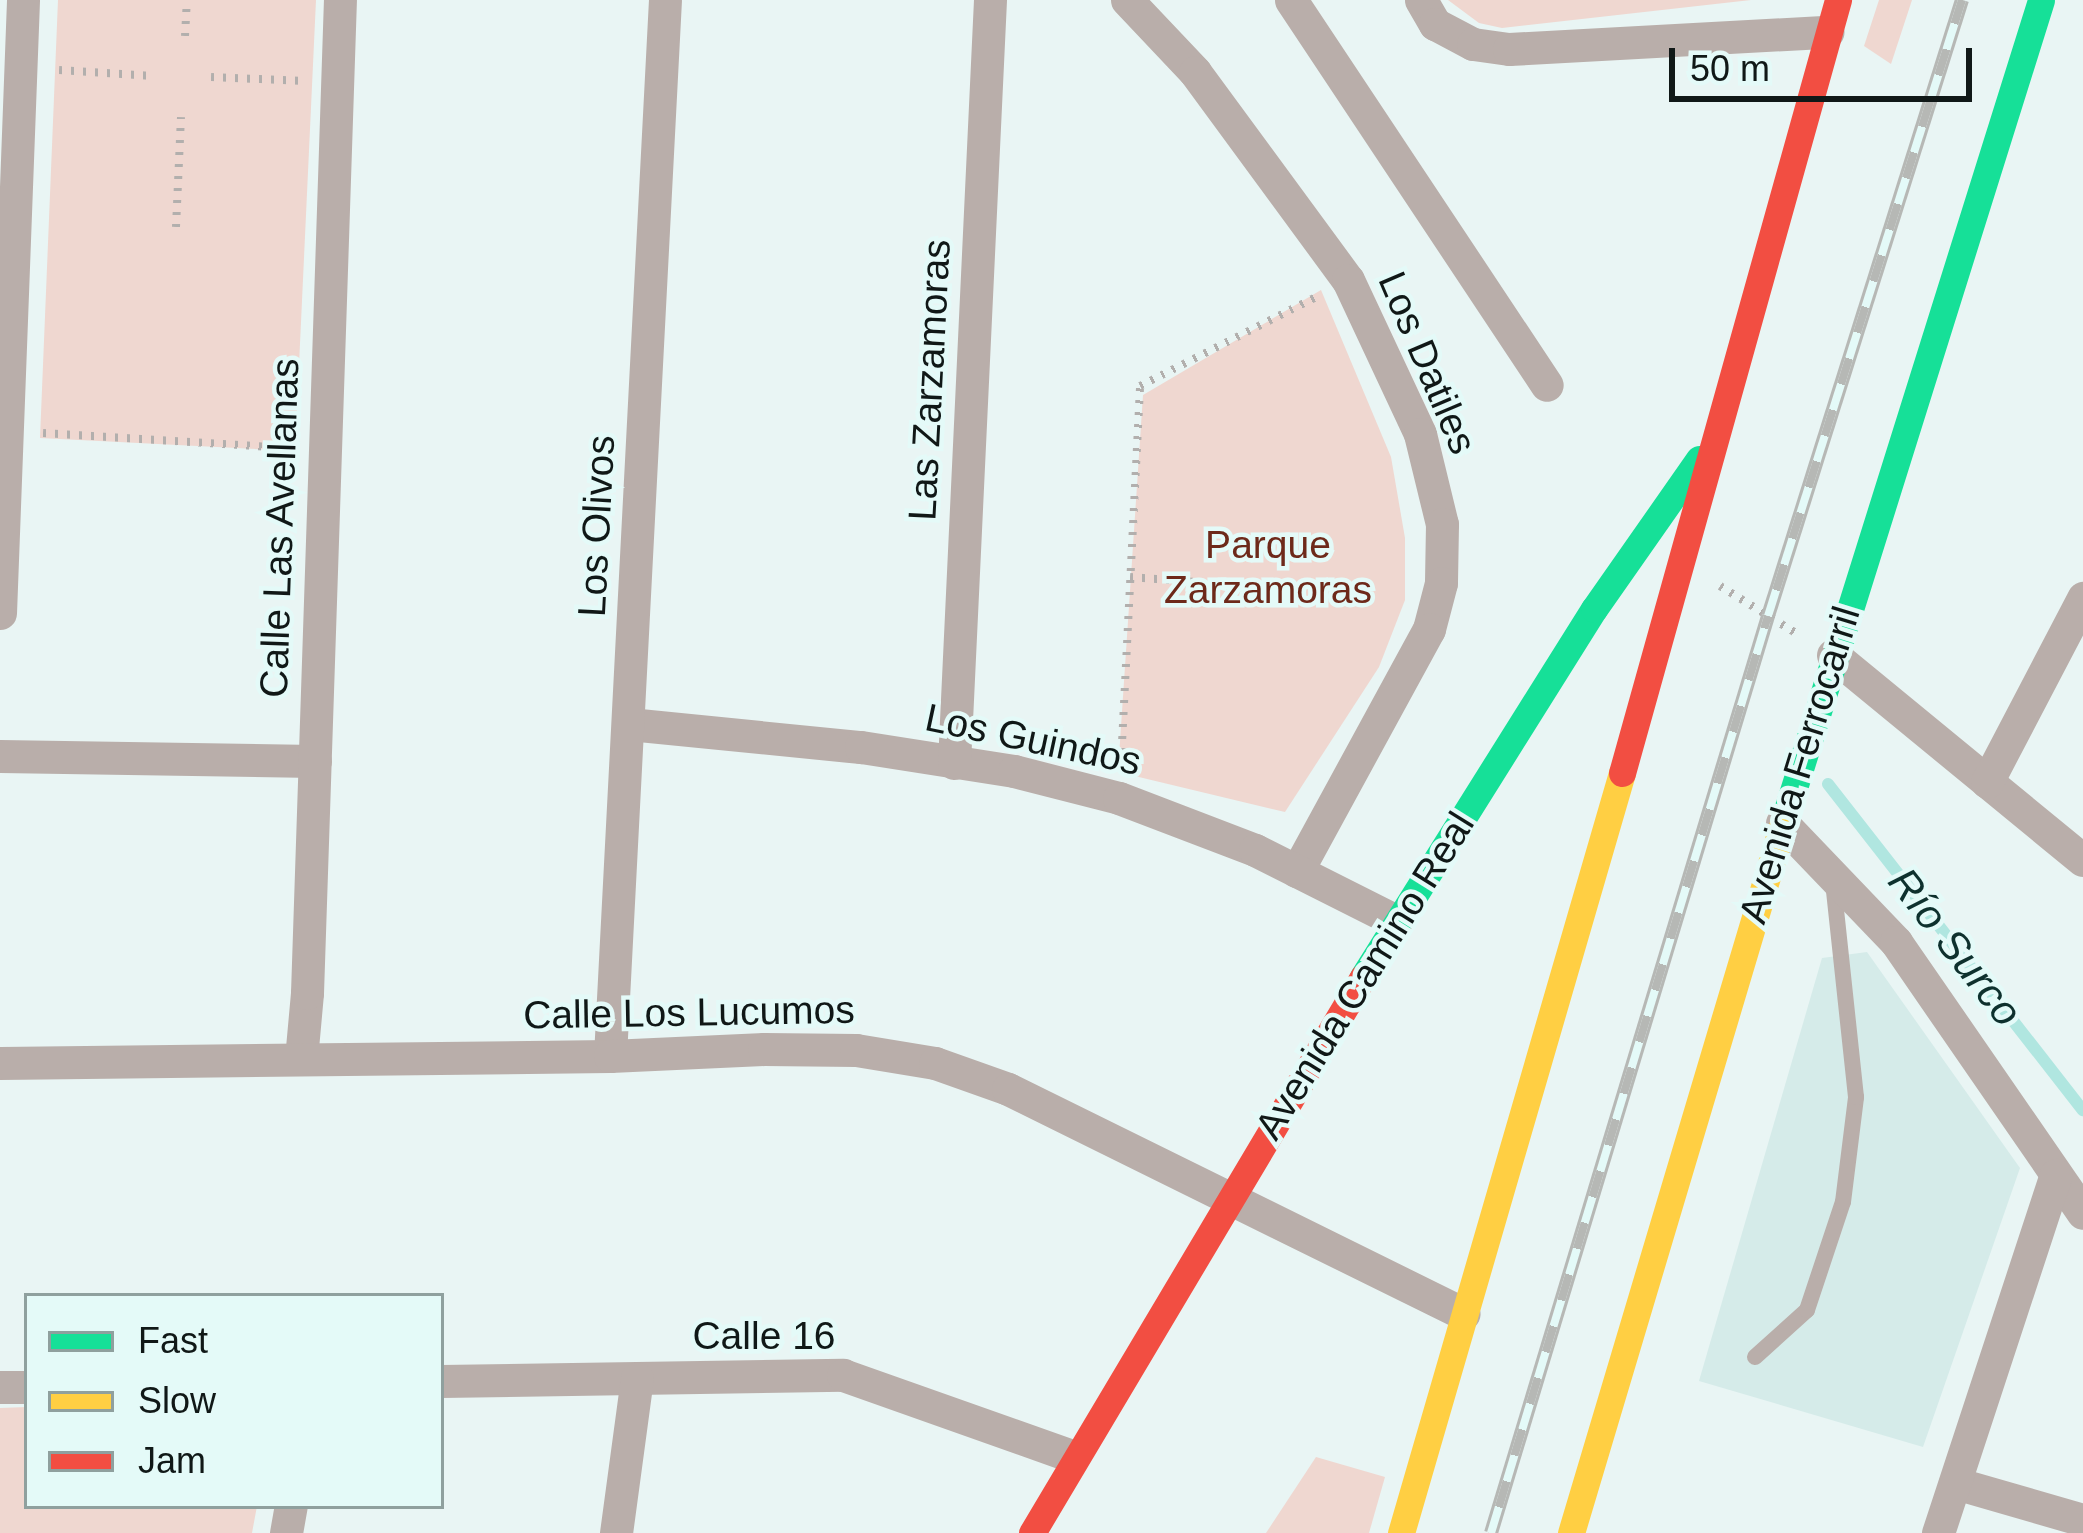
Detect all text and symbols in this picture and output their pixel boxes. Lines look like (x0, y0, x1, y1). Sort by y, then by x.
scale bar (1675, 24, 1978, 98)
text: 50 m (1690, 48, 1770, 89)
street label: Las Zarzamoras (899, 238, 961, 522)
street label: Los Datiles (1368, 265, 1486, 461)
street label: Calle Las Avellanas (251, 356, 309, 700)
street label: Los Olivos (569, 434, 625, 618)
park label: Parque Zarzamoras (1164, 523, 1372, 614)
street label: Avenida Ferrocarril (1730, 601, 1870, 929)
street label: Los Guindos (921, 694, 1145, 786)
street label: Avenida Camino Real (1245, 804, 1485, 1148)
water label: Río Surco (1878, 858, 2032, 1036)
street label: Calle Los Lucumos (523, 987, 855, 1039)
legend (24, 1293, 444, 1509)
street label: Calle 16 (692, 1313, 836, 1359)
text: Fast (138, 1320, 208, 1361)
text: Slow (138, 1380, 216, 1421)
text: Jam (138, 1440, 206, 1481)

